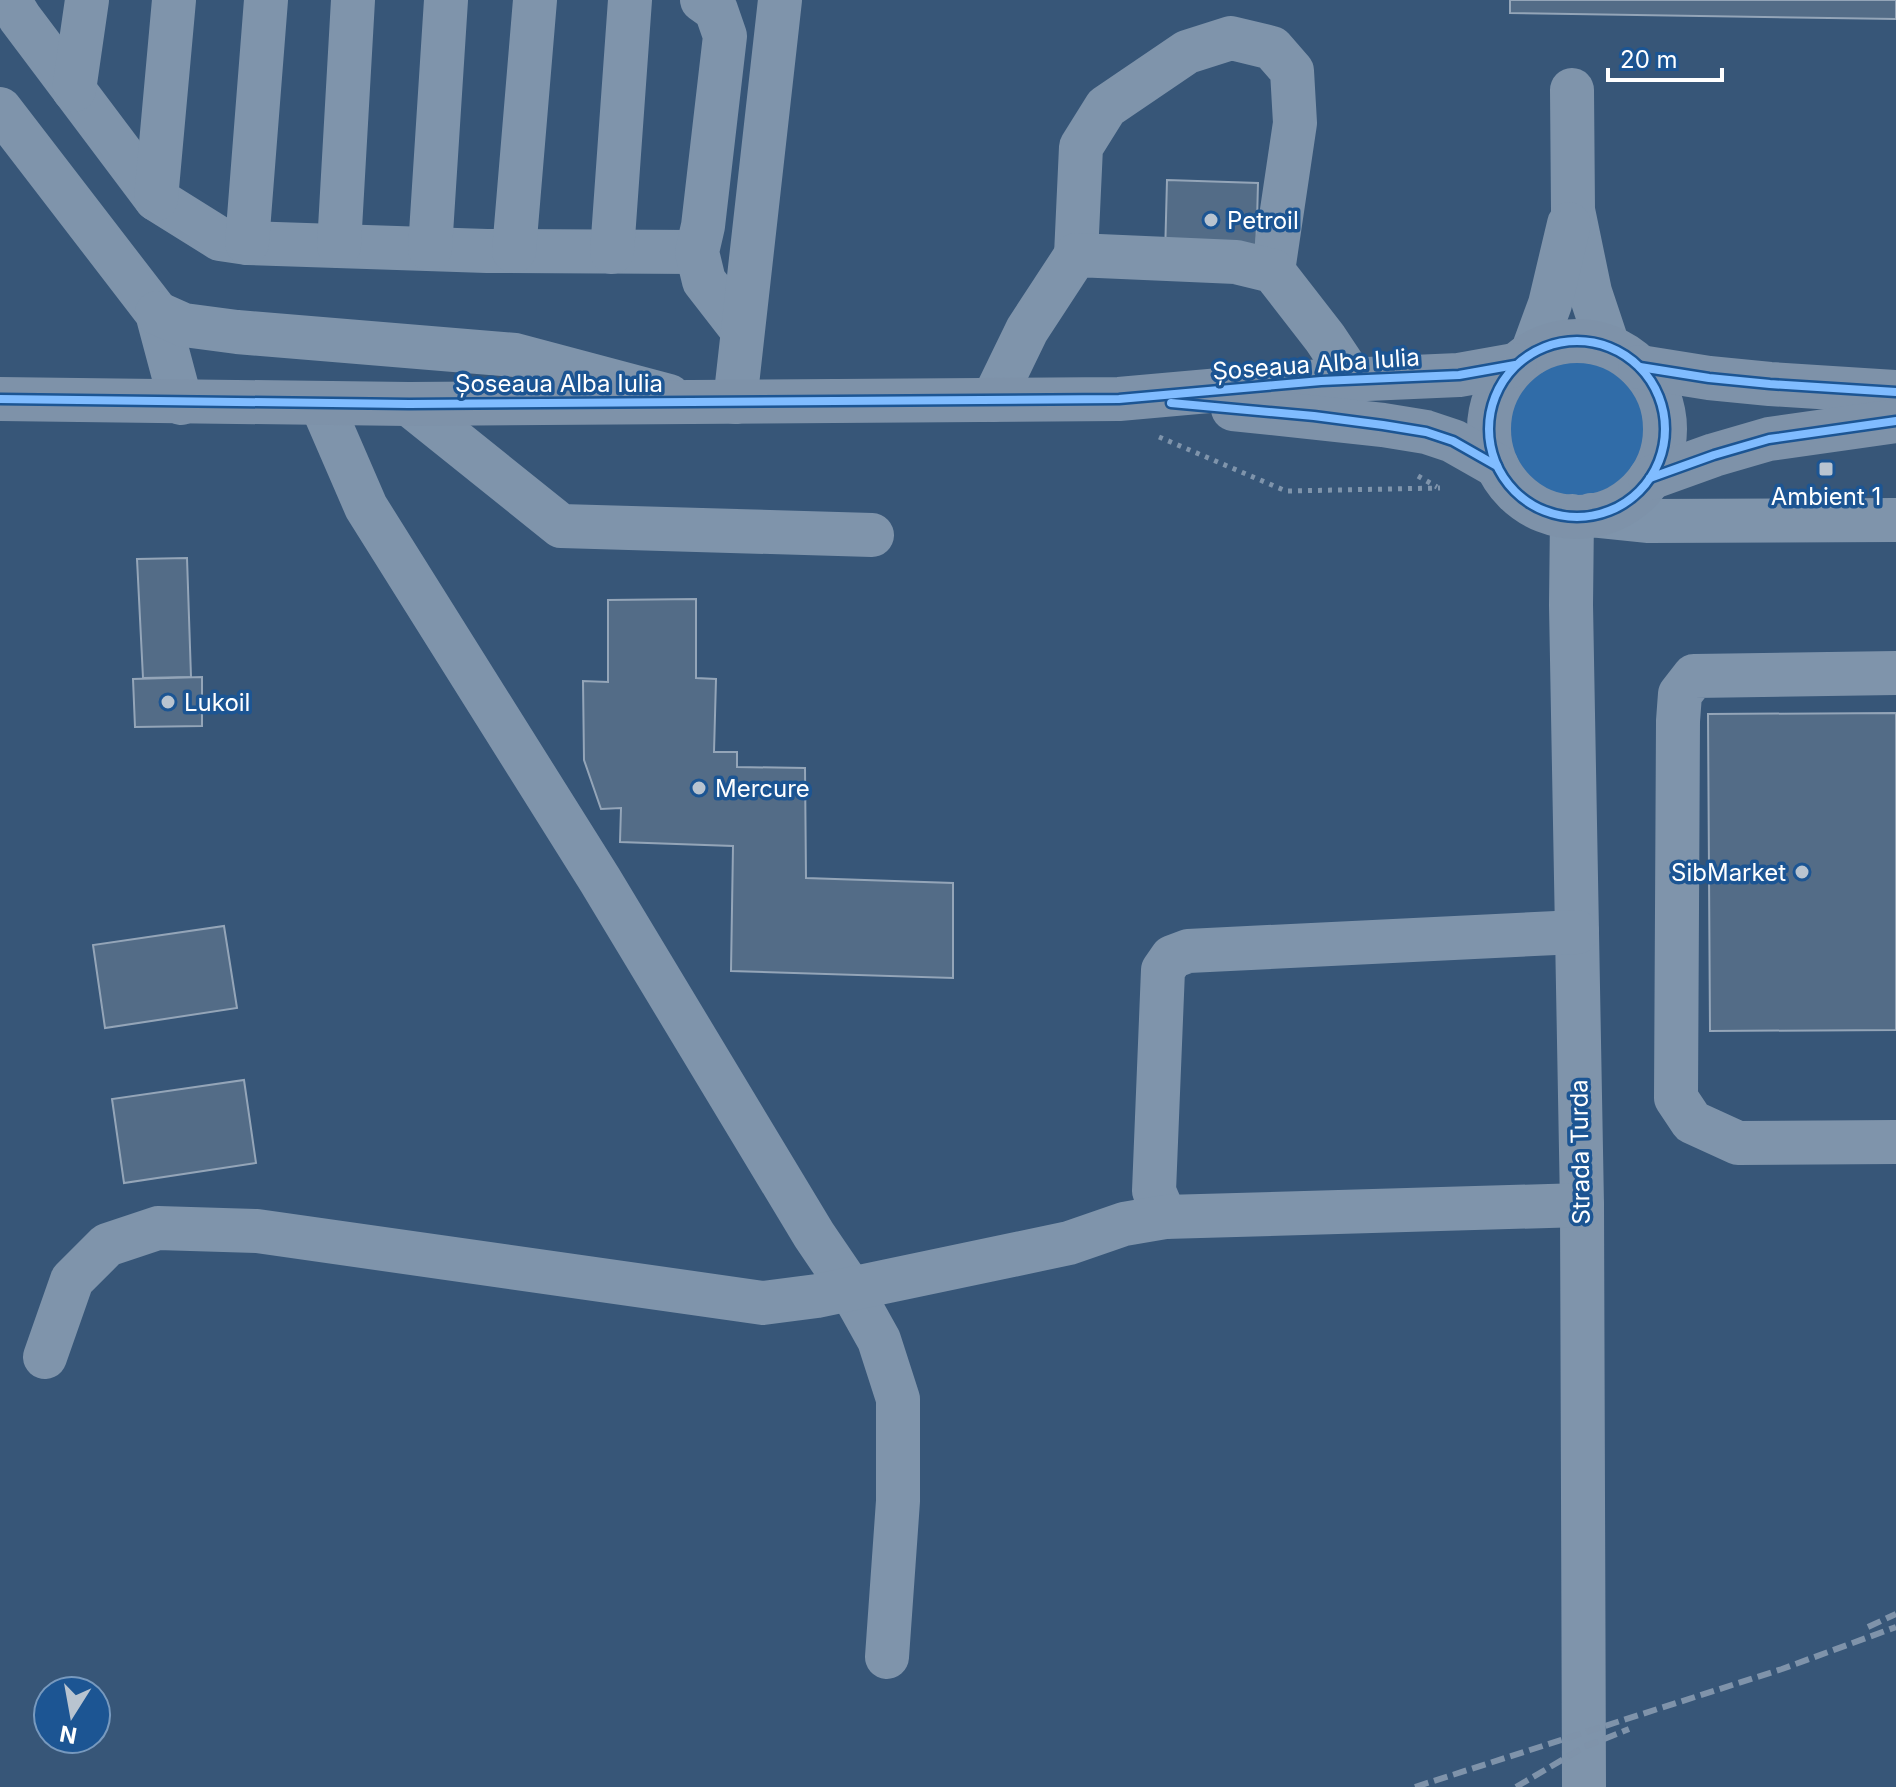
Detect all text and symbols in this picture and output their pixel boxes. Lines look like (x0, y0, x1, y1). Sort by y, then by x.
scale bar (1608, 32, 1722, 82)
text: 20 m (1620, 45, 1678, 74)
place label: Petroil (1227, 206, 1299, 235)
marker: Petroil (1202, 211, 1220, 229)
street label: Șoseaua Alba Iulia (1211, 342, 1421, 386)
street label: Șoseaua Alba Iulia (455, 369, 663, 398)
marker: Ambient 1 (1817, 460, 1835, 478)
place label: Ambient 1 (1771, 482, 1881, 511)
place label: Lukoil (184, 688, 250, 717)
marker: Lukoil (159, 693, 177, 711)
place label: Mercure (715, 774, 810, 803)
marker: Mercure (690, 779, 708, 797)
place label: SibMarket (1671, 858, 1786, 887)
marker: SibMarket (1793, 863, 1811, 881)
street label: Strada Turda (1564, 1079, 1596, 1225)
north arrow (32, 1675, 112, 1755)
text: N (57, 1720, 79, 1749)

